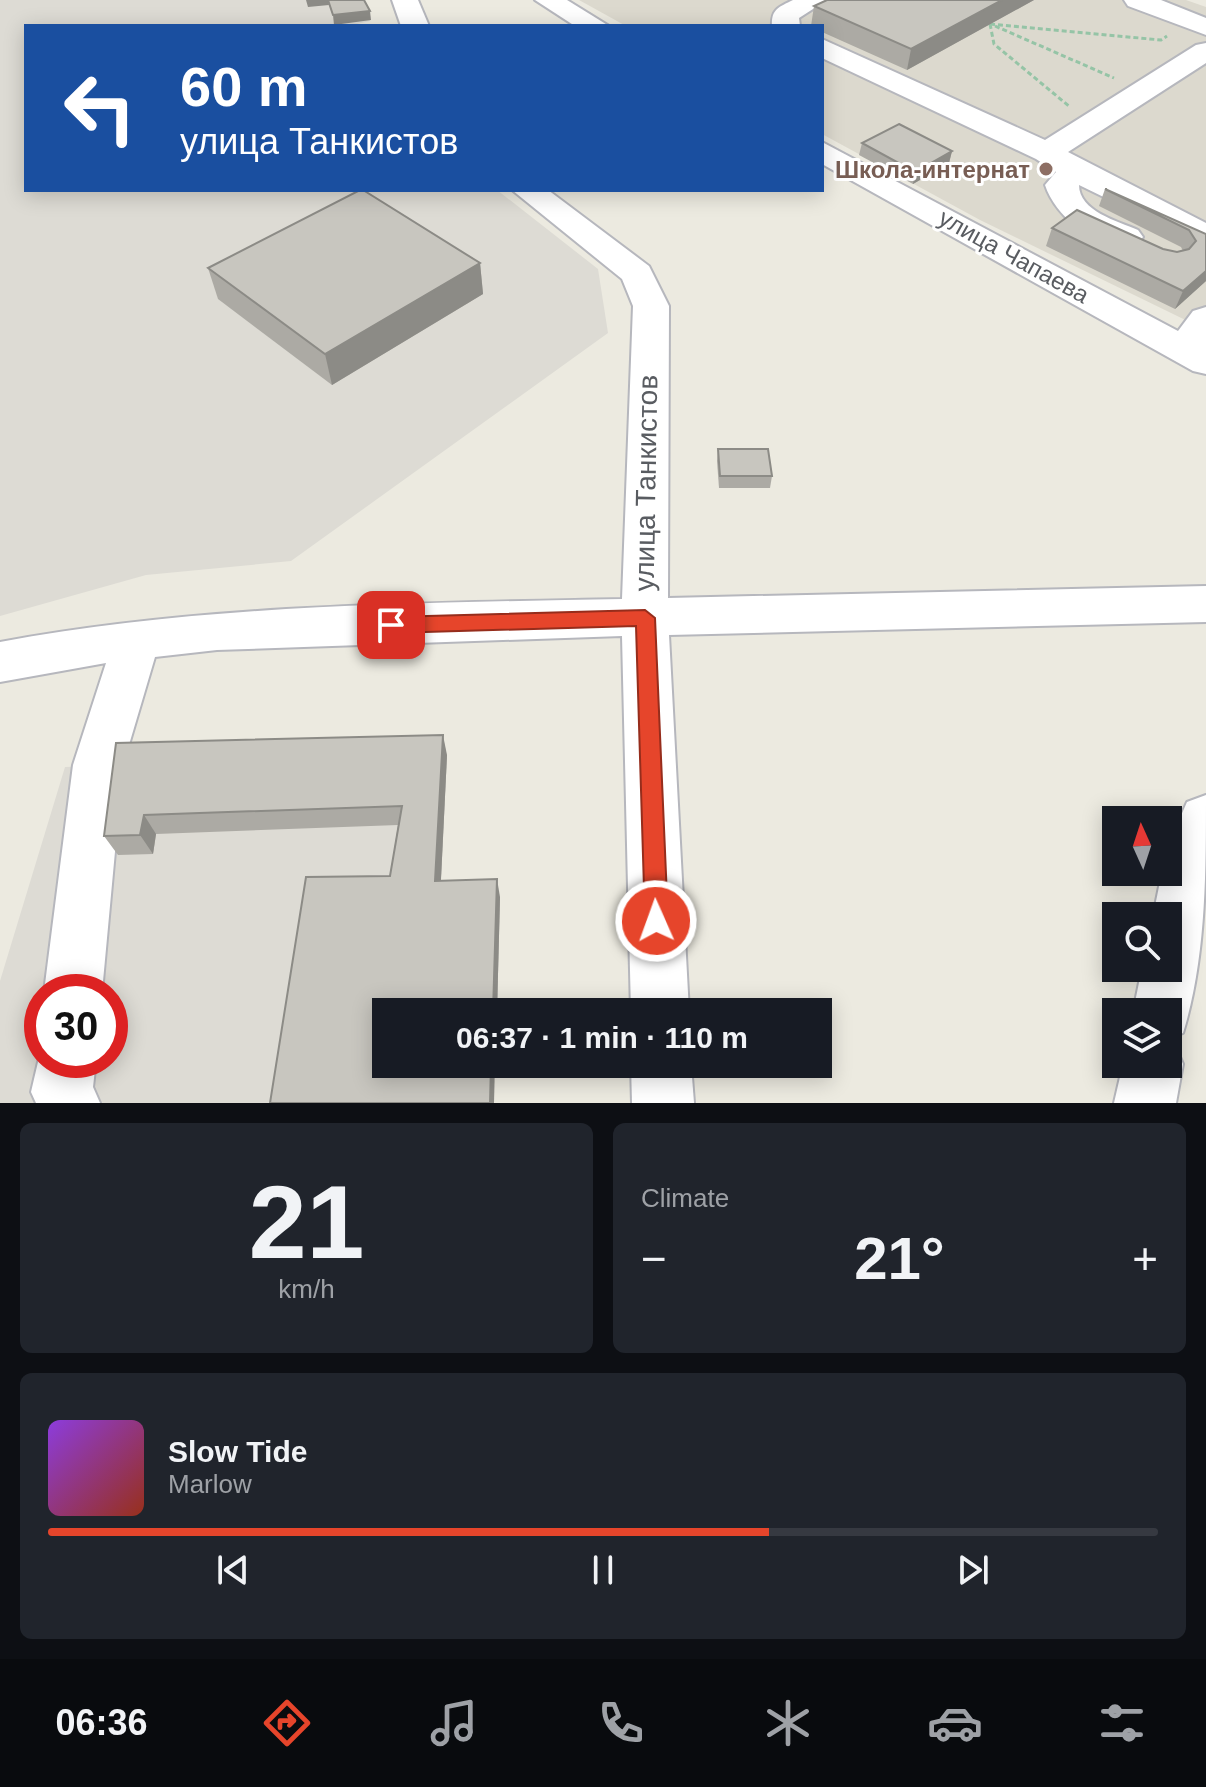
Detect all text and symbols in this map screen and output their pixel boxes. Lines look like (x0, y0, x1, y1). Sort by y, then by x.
text: 60 m (180, 55, 308, 118)
icon: left (48, 56, 152, 160)
text: улица Танкистов (180, 121, 458, 162)
place label: Школа-интернат (835, 156, 1030, 183)
marker: Школа-интернат (1037, 160, 1055, 178)
street label: улица Чапаева (934, 204, 1094, 309)
street label: улица Танкистов (629, 375, 663, 591)
pin (357, 591, 425, 659)
icon: arrive (369, 603, 413, 647)
north arrow (1102, 806, 1182, 886)
map controls (1102, 806, 1182, 1078)
position arrow (614, 879, 698, 963)
button: search (1102, 902, 1182, 982)
speed limit sign: 30 (24, 974, 128, 1078)
button: layers (1102, 998, 1182, 1078)
text: 06:37 · 1 min · 110 m (456, 1021, 748, 1054)
text: 21 (249, 1164, 364, 1280)
text: Climate (641, 1183, 729, 1213)
text: 21° (854, 1225, 945, 1292)
text: − (641, 1234, 667, 1283)
text: + (1132, 1234, 1158, 1283)
text: km/h (278, 1274, 335, 1304)
text: Slow Tide (168, 1435, 307, 1468)
text: Marlow (168, 1469, 252, 1499)
icon: previous (211, 1548, 255, 1592)
icon: pause (581, 1548, 625, 1592)
icon: next (951, 1548, 995, 1592)
icon: directions (259, 1695, 315, 1751)
icon: music (426, 1695, 482, 1751)
icon: phone (593, 1695, 649, 1751)
icon: climate (760, 1695, 816, 1751)
icon: car (927, 1695, 983, 1751)
icon: filters (1094, 1695, 1150, 1751)
text: 06:36 (56, 1702, 148, 1743)

